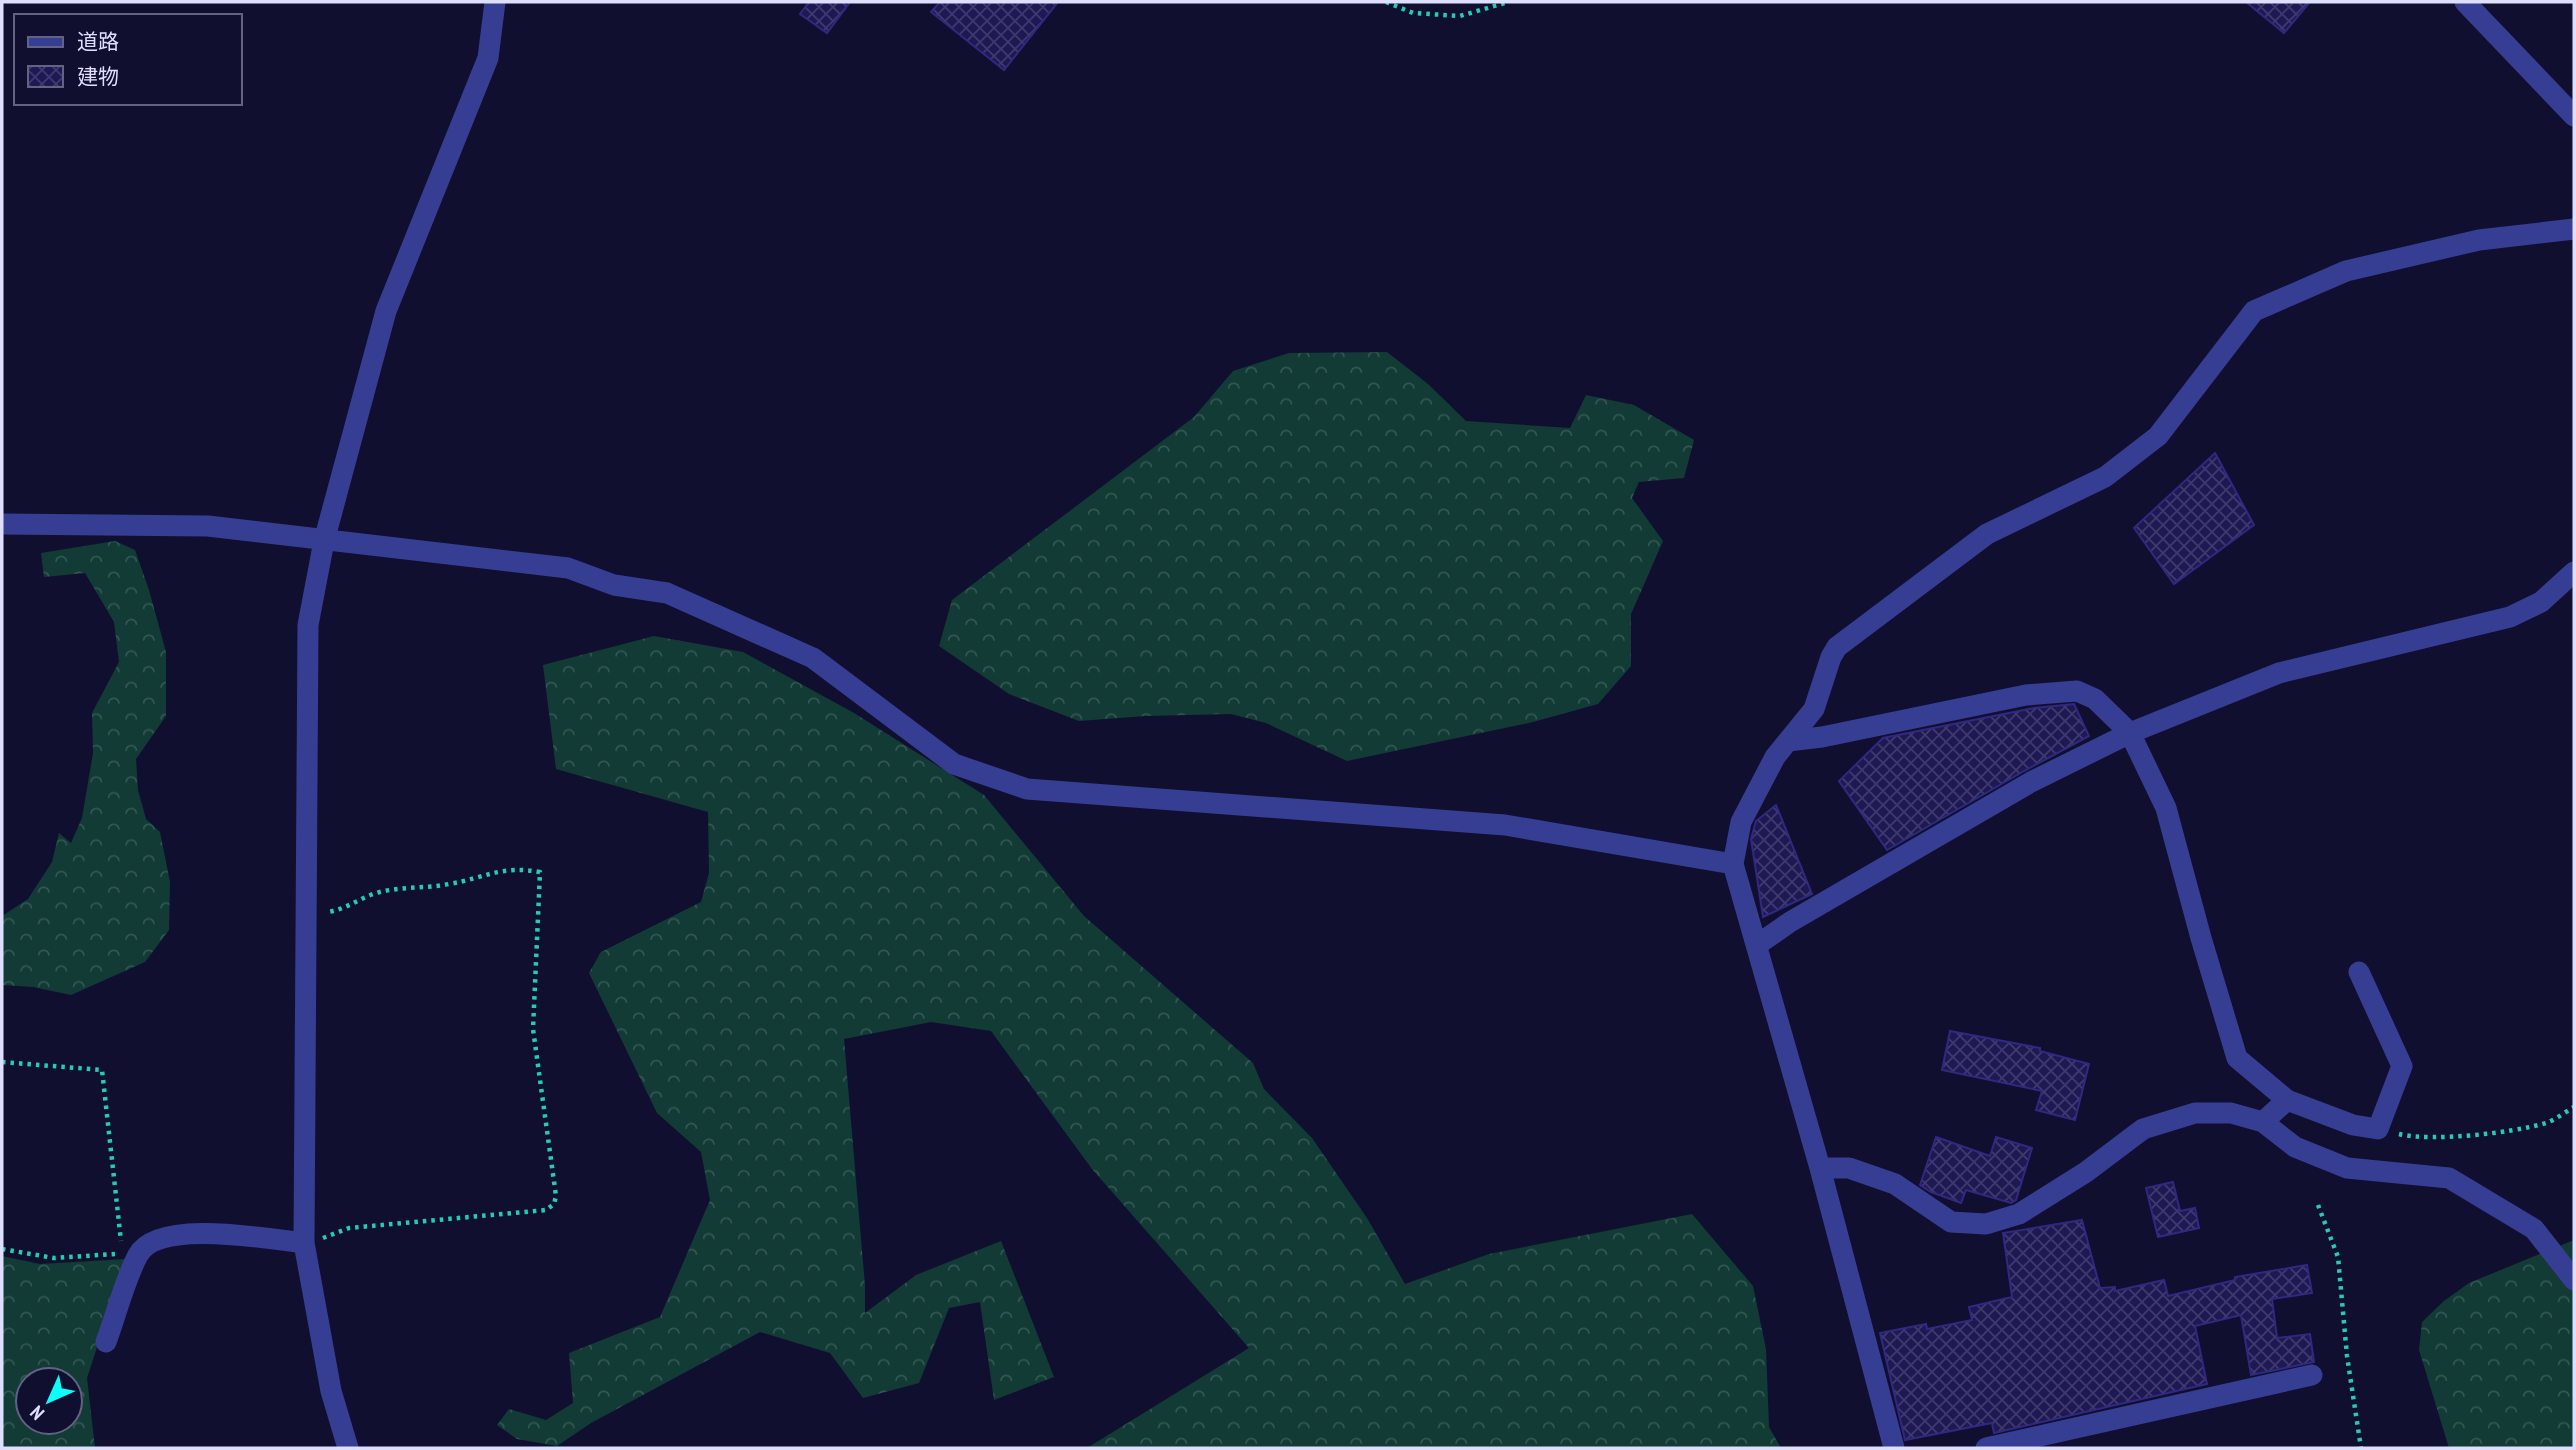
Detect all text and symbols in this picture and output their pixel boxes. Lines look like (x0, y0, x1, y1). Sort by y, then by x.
legend (14, 14, 242, 105)
text: 道路 (77, 28, 119, 55)
text: 建物 (77, 63, 119, 90)
north arrow (14, 1366, 84, 1436)
text: N (25, 1401, 49, 1425)

